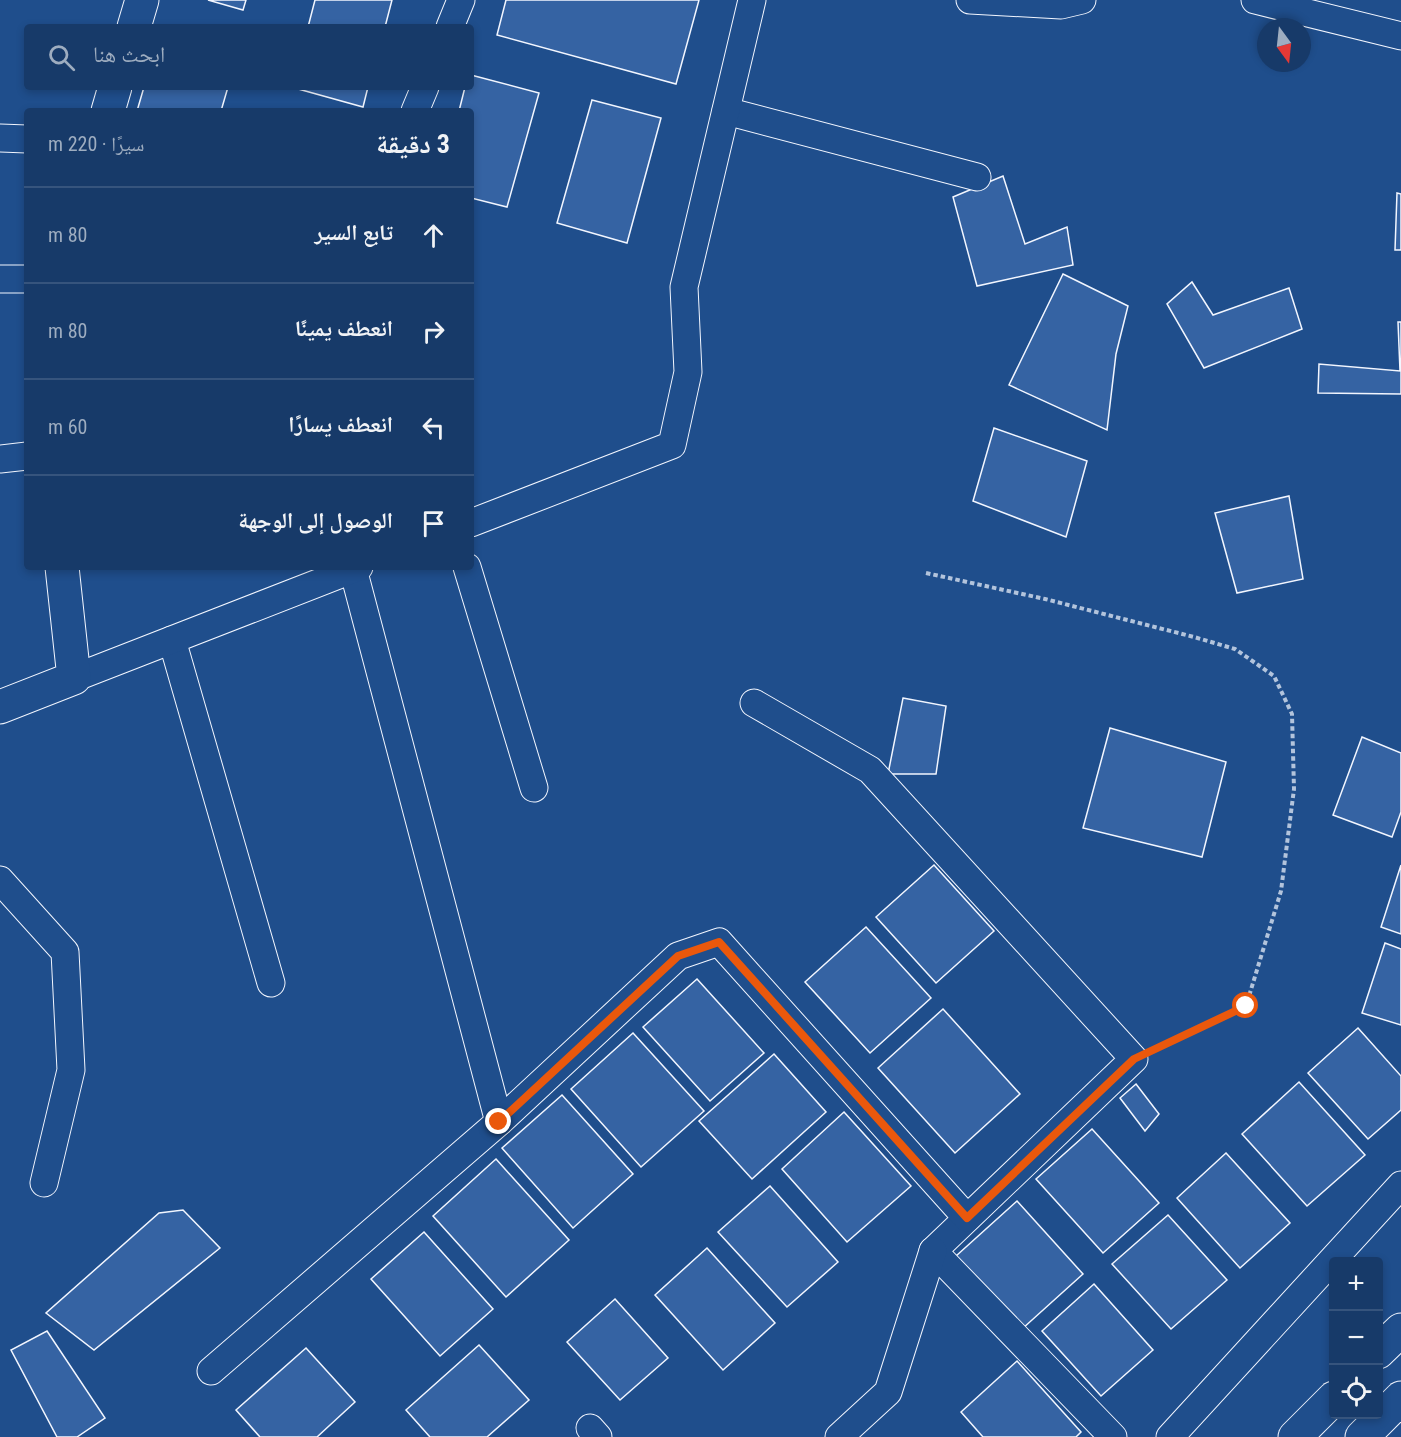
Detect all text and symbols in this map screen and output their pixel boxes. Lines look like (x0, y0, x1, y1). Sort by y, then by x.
north arrow (1257, 18, 1311, 72)
search box (24, 24, 474, 90)
icon: search (45, 41, 78, 74)
text: ابحث هنا (93, 42, 165, 67)
text: 3 دقيقة (376, 129, 450, 159)
text: سيرًا · 220 m (48, 132, 145, 156)
icon: ahead (417, 219, 450, 252)
text: تابع السير (315, 220, 393, 245)
text: 80 m (48, 223, 87, 247)
icon: right (417, 315, 450, 348)
text: انعطف يمينًا (295, 316, 393, 341)
text: 80 m (48, 319, 87, 343)
icon: left (417, 411, 450, 444)
text: انعطف يسارًا (288, 412, 393, 437)
text: 60 m (48, 415, 87, 439)
icon: arrive (417, 507, 450, 540)
text: الوصول إلى الوجهة (238, 508, 393, 533)
route start (1232, 992, 1258, 1018)
route end (485, 1108, 511, 1134)
map controls (1329, 1257, 1383, 1419)
button: + (1329, 1257, 1383, 1311)
button: − (1329, 1311, 1383, 1365)
button: locate (1329, 1365, 1383, 1419)

